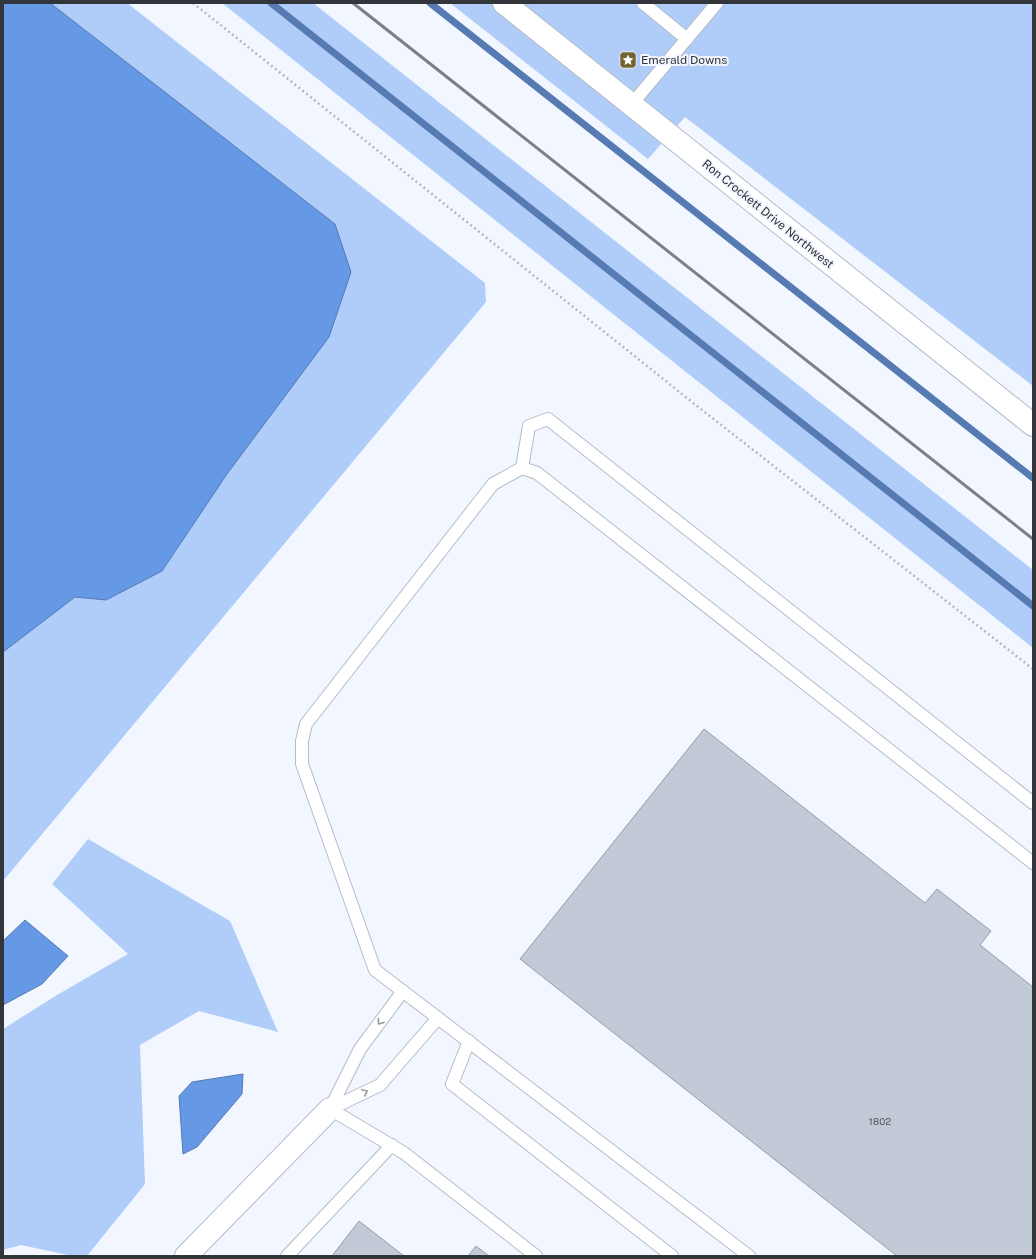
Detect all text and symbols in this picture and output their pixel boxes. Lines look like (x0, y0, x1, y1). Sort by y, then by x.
place icon: Emerald Downs (618, 50, 638, 70)
place label: Emerald Downs (641, 53, 727, 67)
street label: Ron Crockett Drive Northwest (699, 157, 837, 272)
one-way arrow (377, 1018, 384, 1025)
one-way arrow (361, 1089, 369, 1097)
house number: 1802 (869, 1115, 891, 1127)

